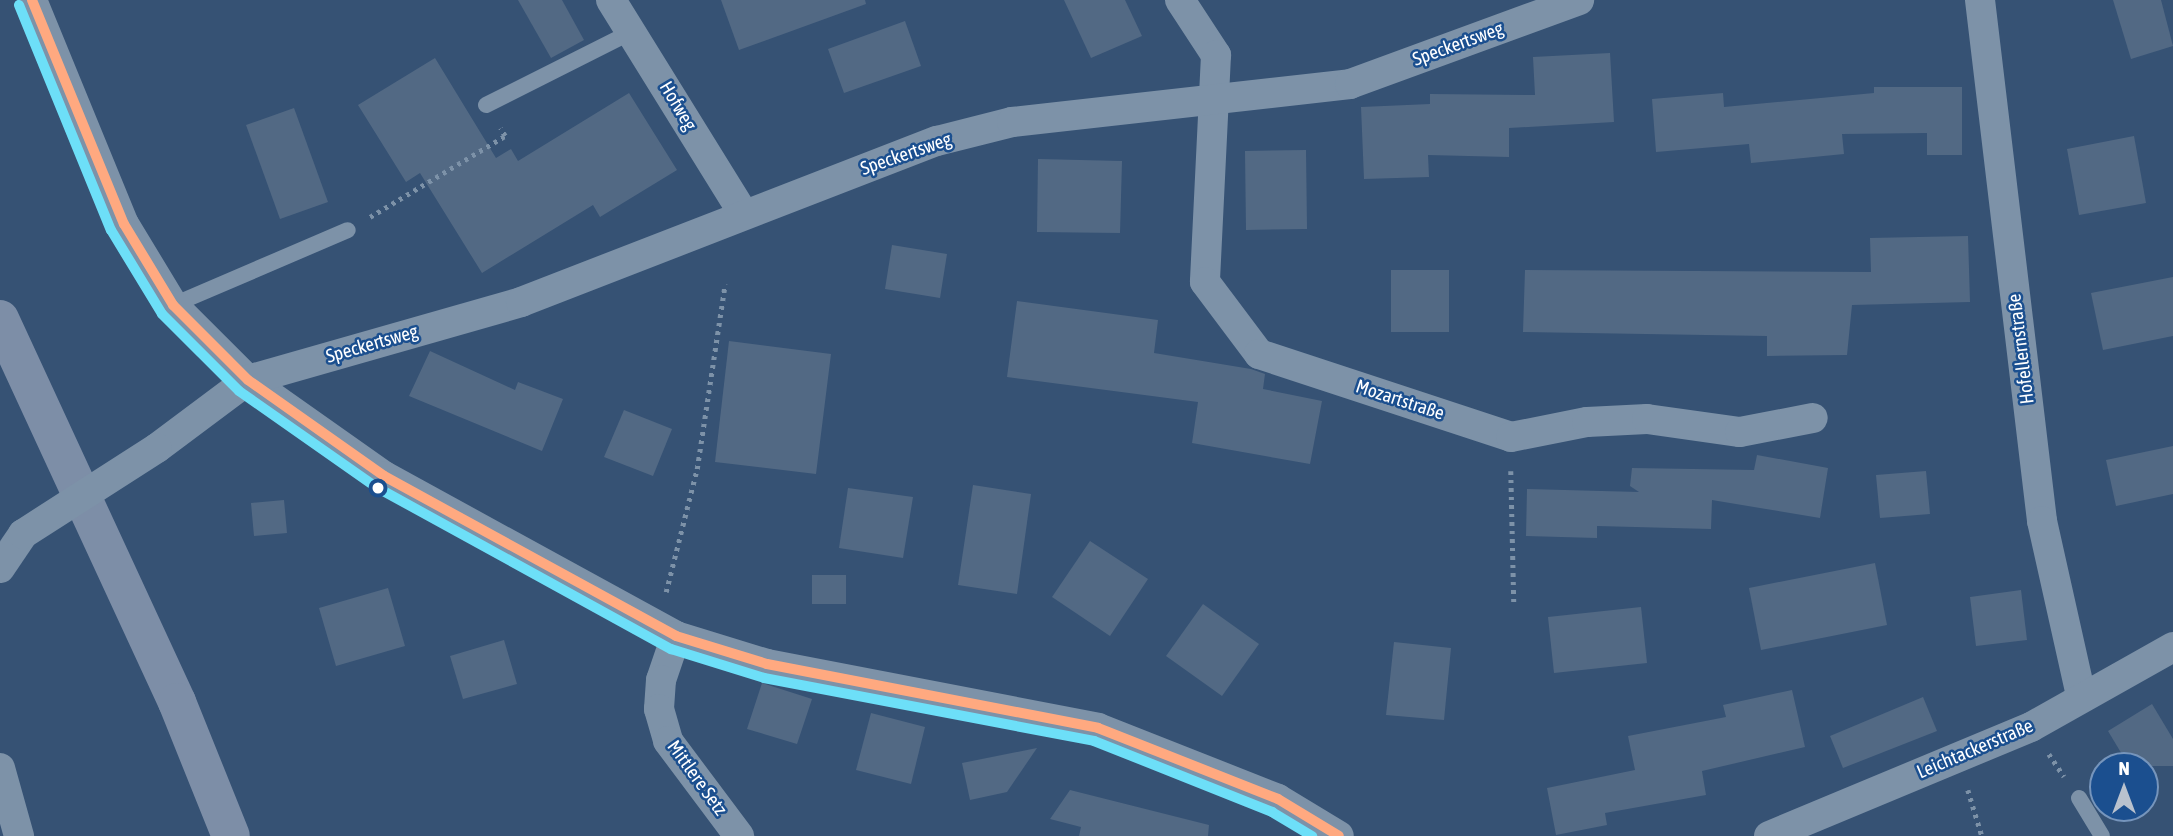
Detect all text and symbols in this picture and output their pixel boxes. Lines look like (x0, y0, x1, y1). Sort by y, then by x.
street label: Speckertsweg (1410, 17, 1506, 71)
street label: Hofweg (655, 77, 701, 135)
street label: Speckertsweg (858, 128, 954, 180)
street label: Hofellernstraße (2003, 293, 2039, 405)
street label: Speckertsweg (323, 320, 421, 368)
street label: Mozartstraße (1353, 375, 1447, 425)
unlabelled marker (371, 481, 385, 495)
street label: Leichtackerstraße (1914, 714, 2036, 784)
street label: Mittlere Setz (662, 736, 732, 820)
north arrow (2089, 752, 2159, 822)
text: N (2118, 757, 2130, 779)

